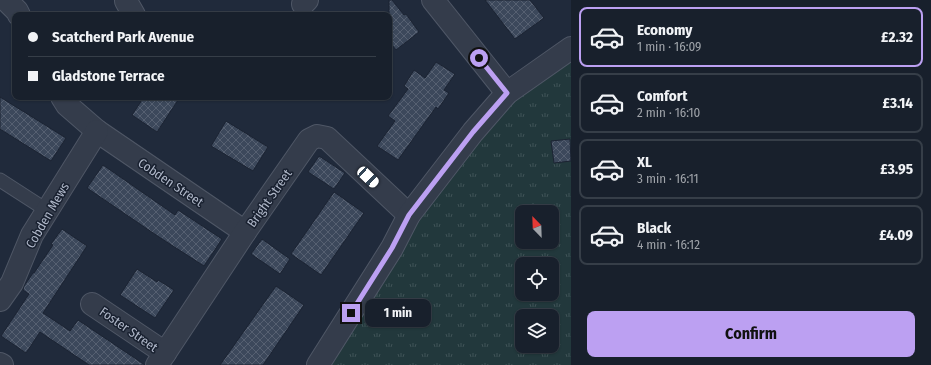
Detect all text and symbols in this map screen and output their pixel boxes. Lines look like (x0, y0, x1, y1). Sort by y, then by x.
icon: car (589, 19, 625, 55)
text: Economy (637, 21, 692, 39)
text: Scatcherd Park Avenue (52, 28, 194, 46)
text: £2.32 (881, 28, 913, 46)
text: 1 min · 16:09 (637, 39, 701, 54)
route start (470, 49, 488, 67)
text: Gladstone Terrace (52, 67, 165, 85)
icon: car (589, 85, 625, 121)
text: Comfort (637, 87, 688, 105)
text: £3.14 (883, 94, 913, 112)
text: 2 min · 16:10 (637, 105, 700, 120)
icon: car (589, 151, 625, 187)
text: XL (637, 153, 652, 171)
street label: Cobden Street (135, 155, 207, 210)
text: £3.95 (880, 160, 913, 178)
car (355, 164, 381, 190)
street label: Bright Street (244, 166, 295, 230)
text: 3 min · 16:11 (637, 171, 699, 186)
street label: Cobden Mews (23, 179, 72, 251)
north arrow (515, 205, 559, 249)
map controls (515, 205, 559, 353)
icon: car (589, 217, 625, 253)
text: Black (637, 219, 671, 237)
text: £4.09 (879, 226, 913, 244)
text: 4 min · 16:12 (637, 237, 700, 252)
button: locate (515, 257, 559, 301)
callout: 1 min (365, 299, 431, 327)
street label: Foster Street (97, 304, 161, 355)
route end (342, 304, 360, 322)
text: 1 min (384, 305, 412, 320)
button: layers (515, 309, 559, 353)
button: Confirm (587, 311, 915, 357)

